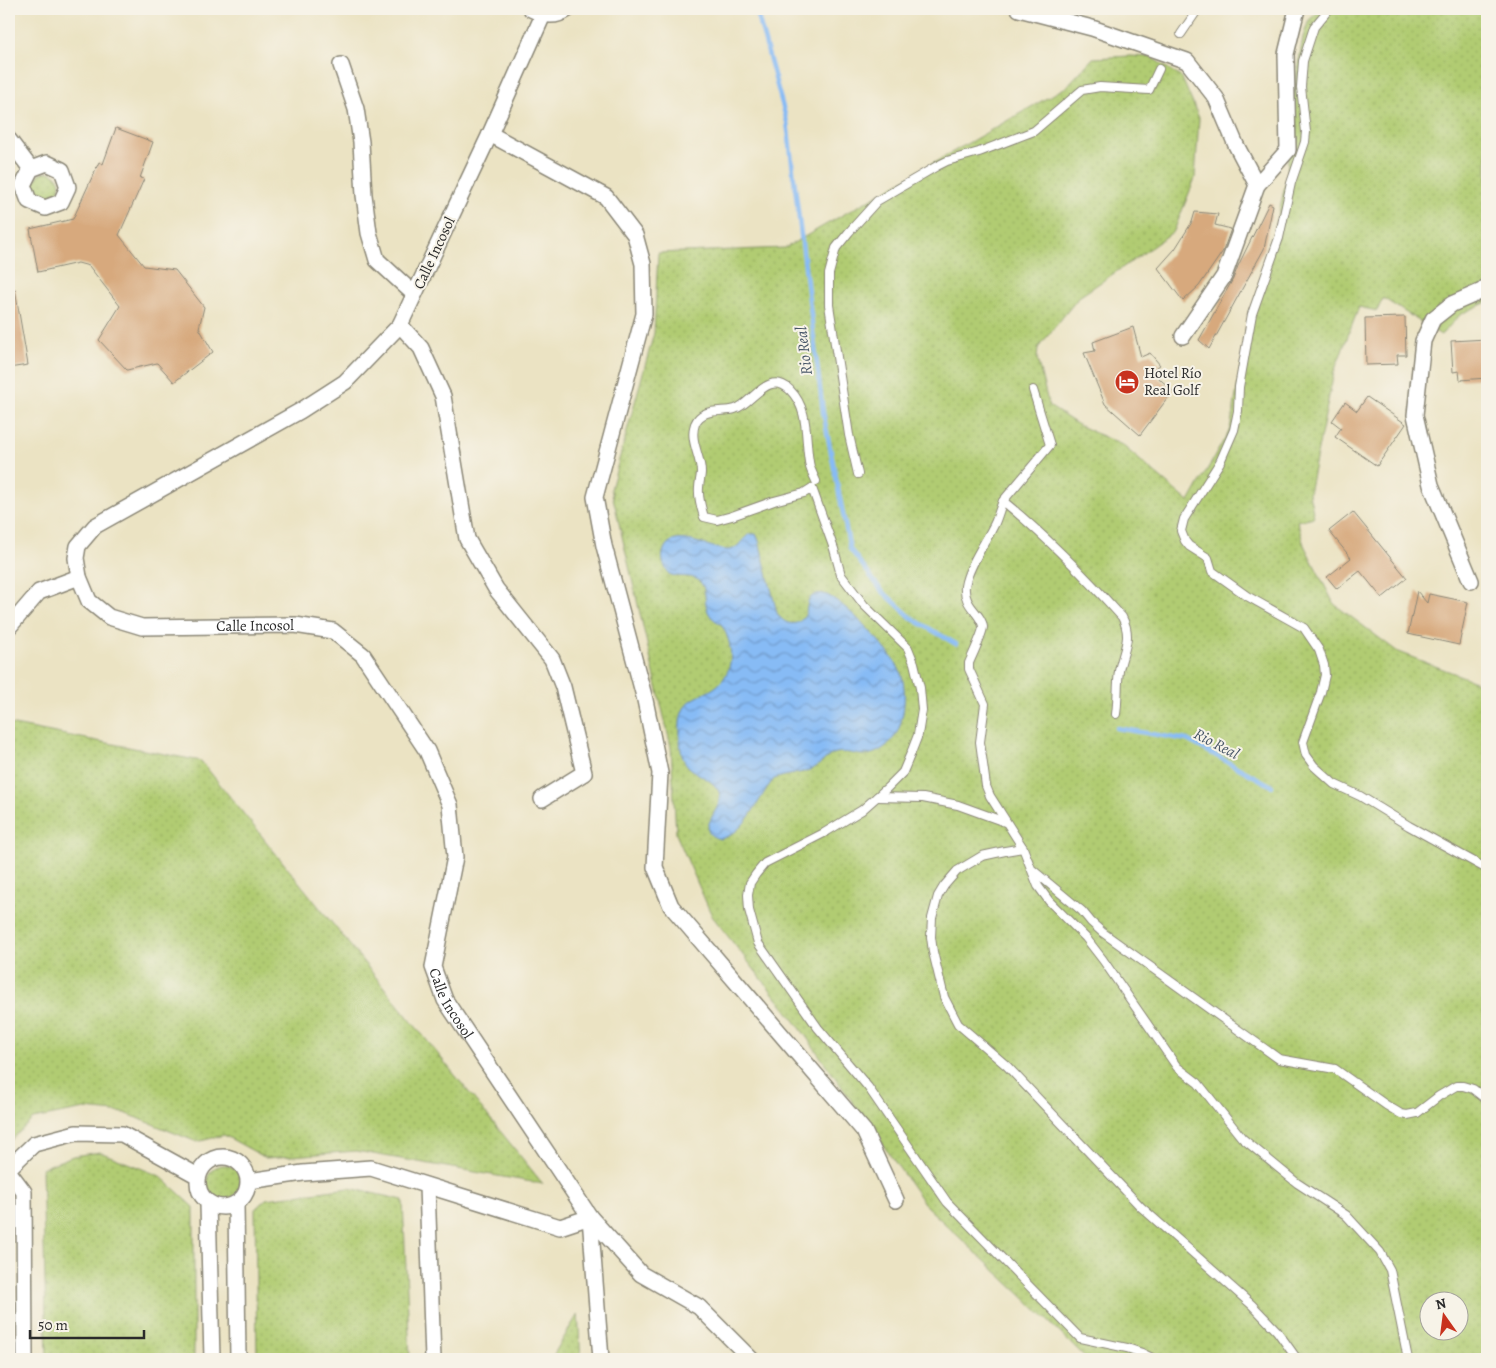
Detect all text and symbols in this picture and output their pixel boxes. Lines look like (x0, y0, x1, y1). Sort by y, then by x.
street label: Calle Incosol (409, 213, 460, 292)
water label: Rio Real (790, 325, 818, 376)
place label: Hotel Río Real Golf (1144, 363, 1202, 400)
hotel icon: Hotel Río Real Golf (1114, 369, 1140, 395)
street label: Calle Incosol (216, 615, 294, 636)
water label: Rio Real (1190, 723, 1243, 765)
street label: Calle Incosol (424, 965, 478, 1043)
north arrow (1418, 1290, 1468, 1340)
text: N (1434, 1293, 1448, 1314)
scale bar (30, 1308, 144, 1340)
text: 50 m (38, 1315, 68, 1335)

